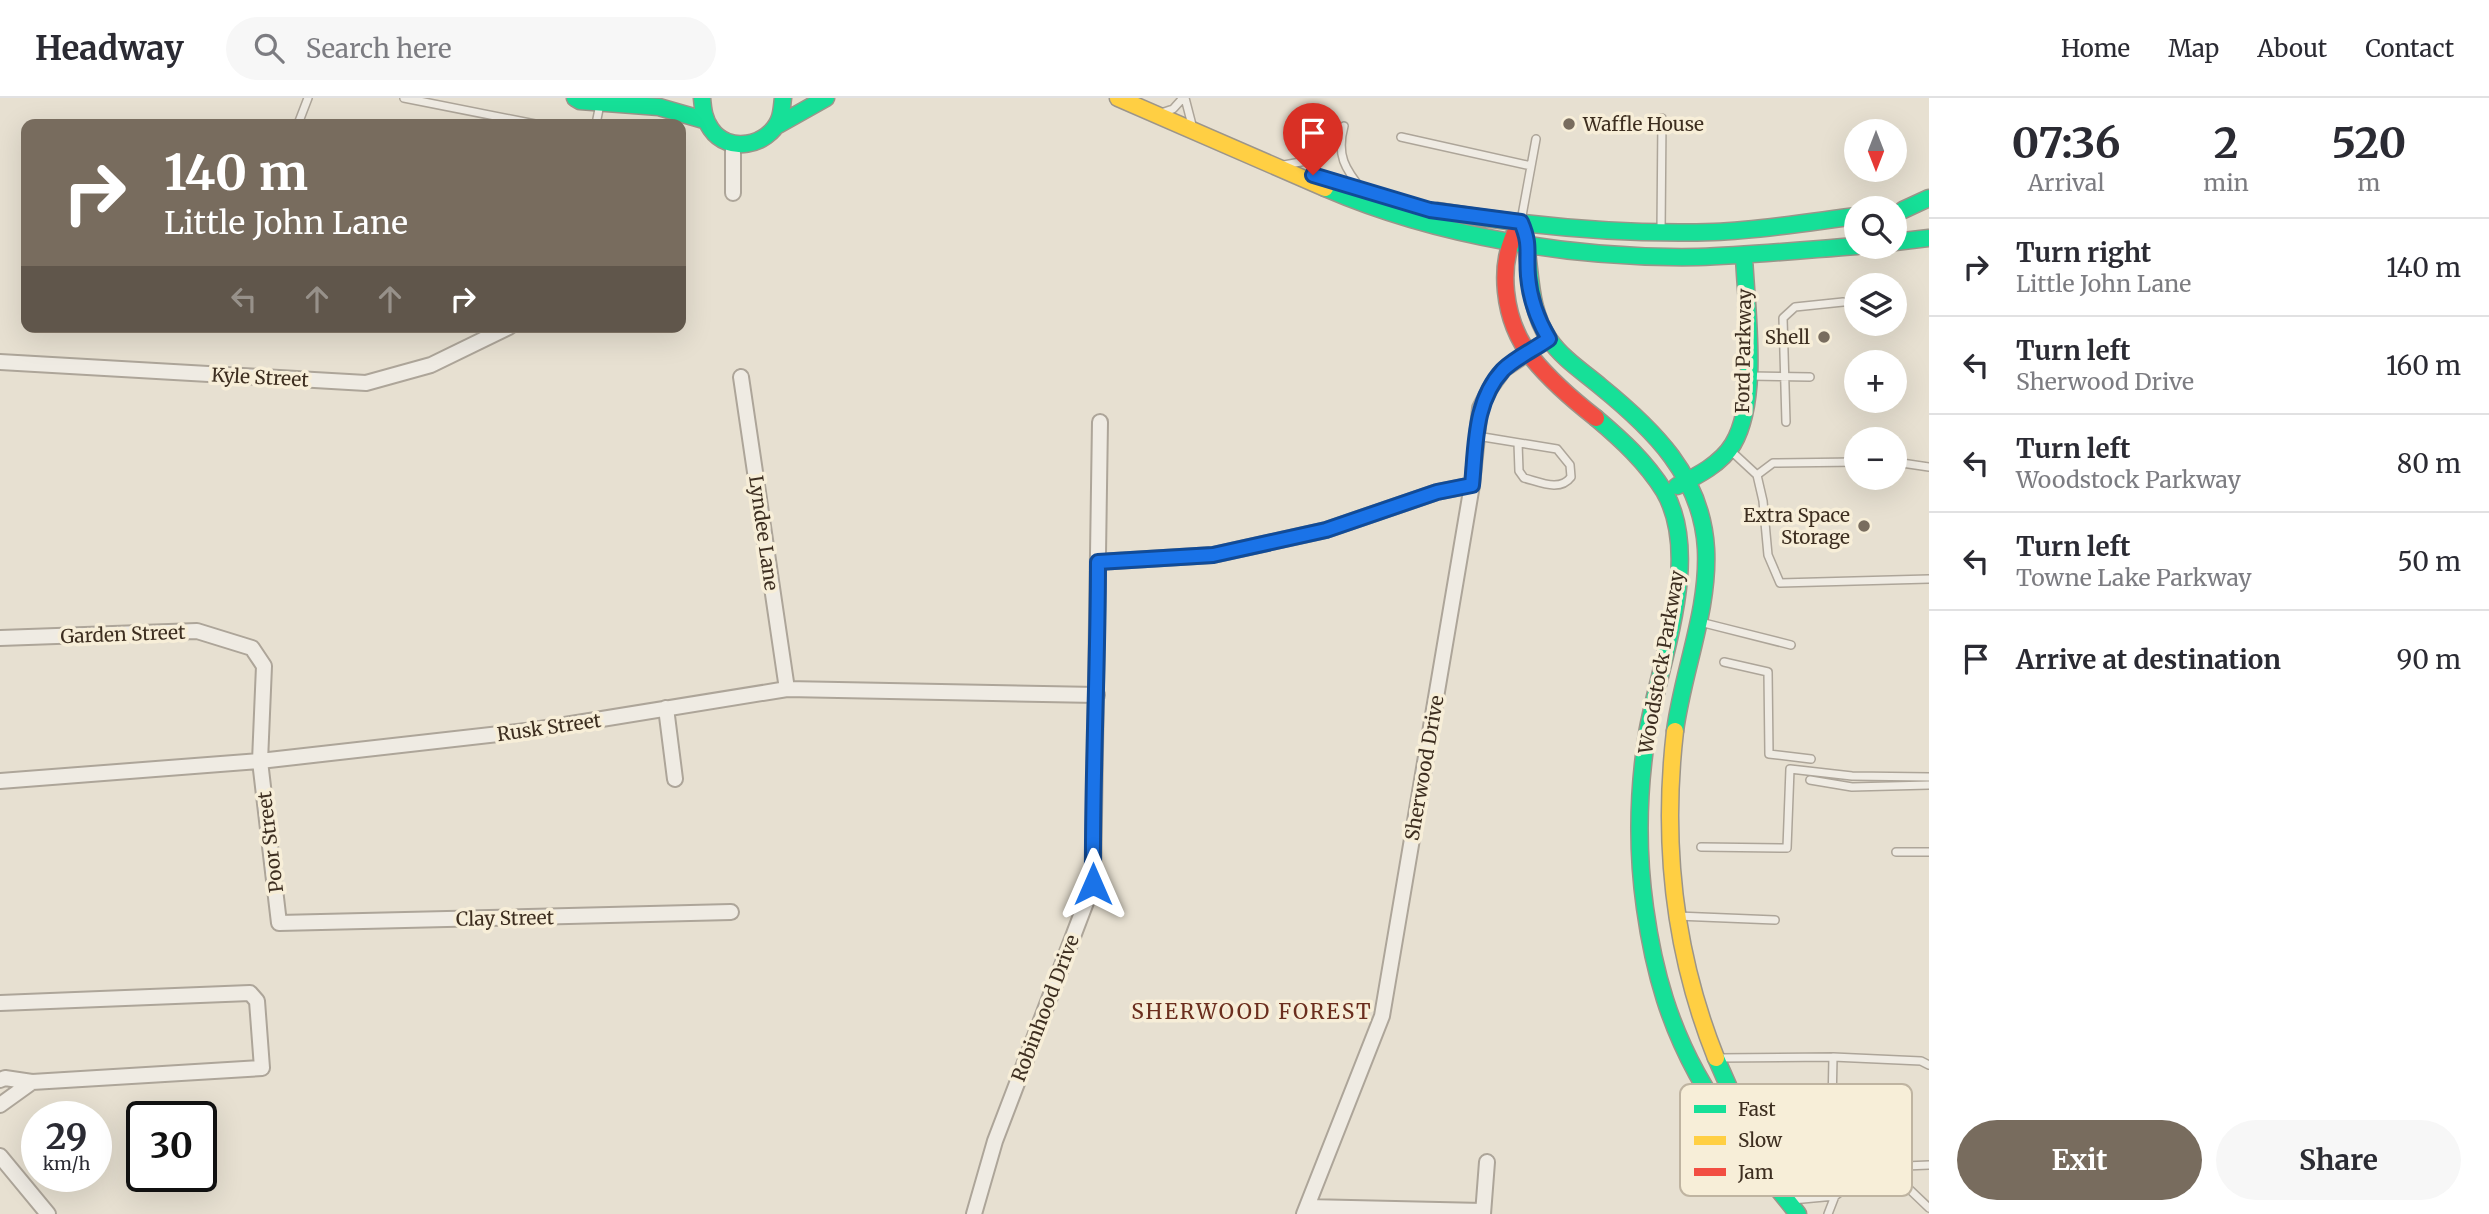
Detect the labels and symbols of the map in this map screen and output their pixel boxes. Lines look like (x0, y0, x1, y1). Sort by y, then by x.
pin (1283, 103, 1343, 175)
place label: Waffle House (1582, 112, 1704, 136)
marker: Waffle House (1561, 116, 1577, 132)
north arrow (1844, 119, 1908, 182)
street label: Ford Parkway (1730, 288, 1756, 414)
place label: Shell (1765, 325, 1810, 349)
marker: Shell (1816, 329, 1832, 345)
street label: Kyle Street (211, 362, 310, 392)
street label: Lyndee Lane (744, 474, 784, 592)
place label: Extra Space Storage (1743, 503, 1850, 549)
marker: Extra Space Storage (1856, 518, 1872, 534)
street label: Woodstock Parkway (1633, 568, 1689, 757)
street label: Garden Street (60, 620, 186, 648)
street label: Sherwood Drive (1399, 693, 1449, 842)
street label: Rusk Street (495, 708, 603, 746)
street label: Poor Street (252, 789, 288, 894)
position arrow (1056, 847, 1130, 921)
street label: Clay Street (456, 905, 555, 931)
street label: Robinhood Drive (1006, 931, 1084, 1085)
district label: SHERWOOD FOREST (1131, 998, 1373, 1025)
legend (1680, 1084, 1912, 1196)
text: Fast (1738, 1097, 1776, 1121)
speed limit sign: 30 (126, 1101, 217, 1192)
text: Slow (1738, 1128, 1783, 1152)
text: Jam (1737, 1160, 1774, 1184)

